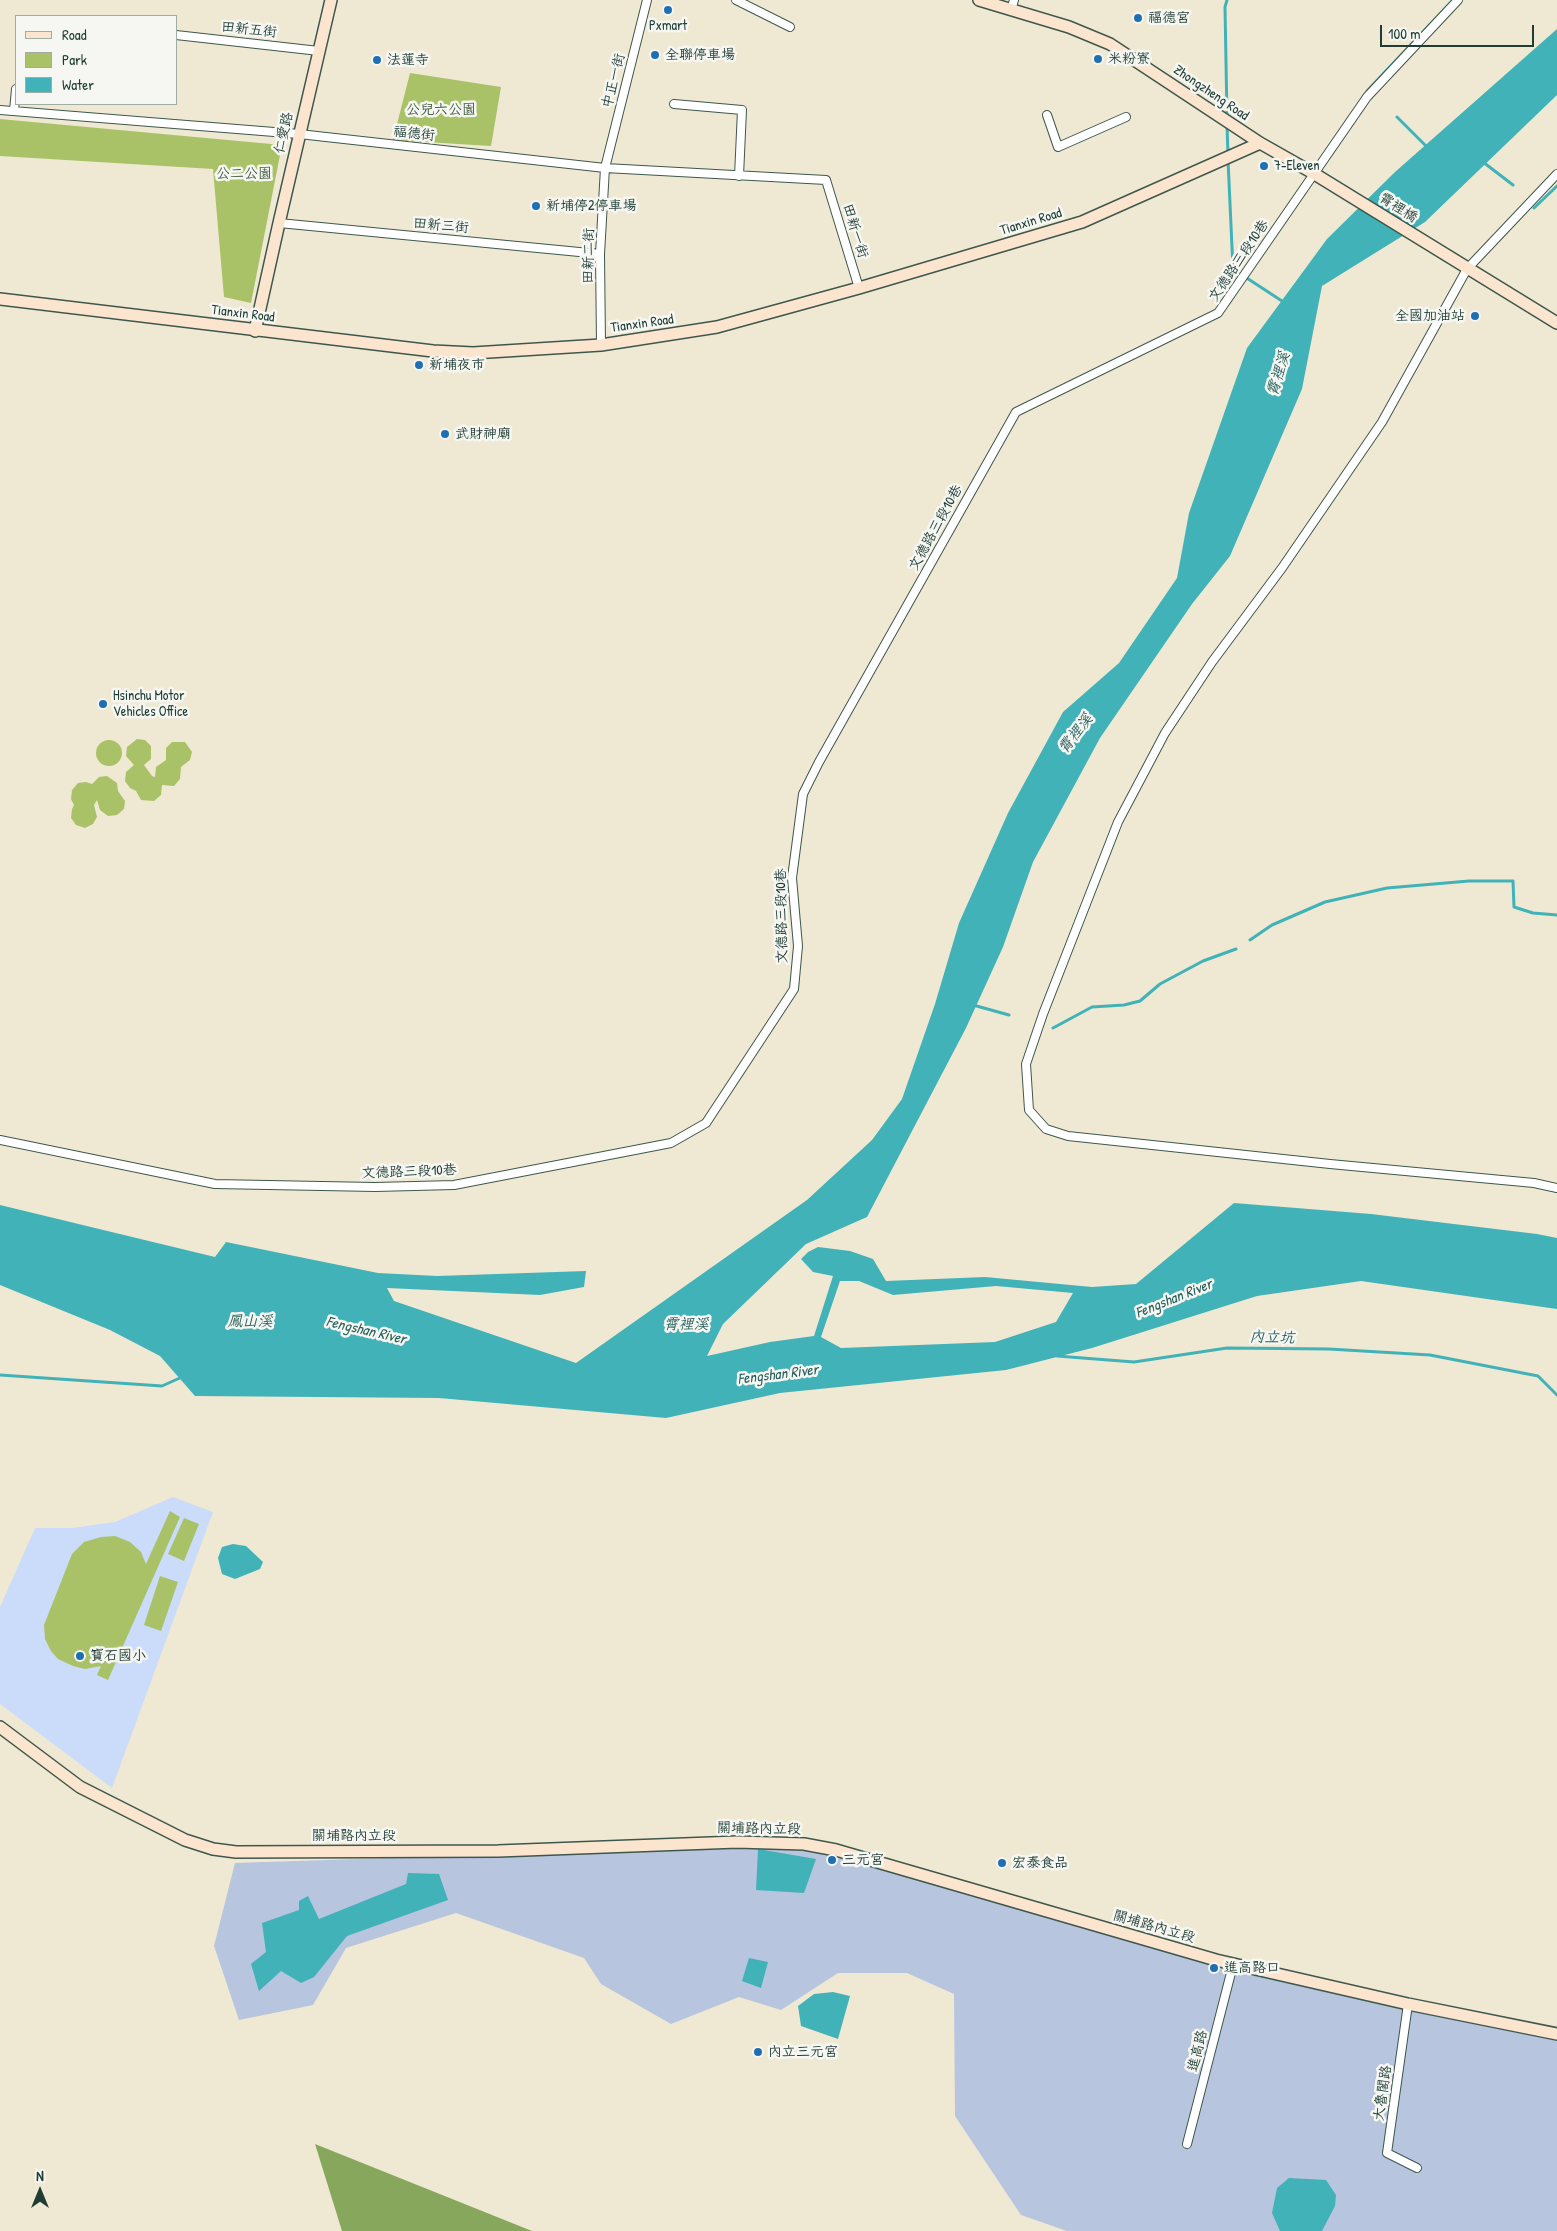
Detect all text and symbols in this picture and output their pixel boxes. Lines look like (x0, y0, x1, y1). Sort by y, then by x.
marker: Pxmart (662, 4, 674, 16)
place label: 福德宮 (1148, 10, 1190, 26)
marker: 福德宮 (1132, 12, 1144, 24)
legend (15, 15, 178, 105)
scale bar (1382, 15, 1536, 47)
place label: Pxmart (649, 18, 687, 34)
street label: 田新五街 (220, 19, 278, 41)
text: 100 m (1388, 23, 1421, 44)
text: Road (62, 24, 87, 45)
place label: 全聯停車場 (665, 47, 735, 63)
text: Park (62, 49, 87, 70)
marker: 全聯停車場 (649, 49, 661, 61)
place label: 米粉寮 (1108, 51, 1150, 67)
place label: 法蓮寺 (387, 52, 429, 68)
street label: 中正一街 (599, 52, 629, 110)
marker: 米粉寮 (1092, 53, 1104, 65)
marker: 法蓮寺 (371, 54, 383, 66)
street label: Zhongzheng Road (1170, 62, 1252, 124)
text: Water (62, 74, 94, 95)
park label: 公兒六公園 (406, 102, 476, 118)
street label: 仁愛路 (271, 111, 297, 155)
street label: 福德街 (392, 123, 436, 145)
place label: 7-Eleven (1274, 158, 1320, 174)
marker: 7-Eleven (1258, 160, 1270, 172)
park label: 公二公園 (216, 166, 272, 182)
street label: 霄裡橋 (1376, 190, 1420, 226)
place label: 新埔停2停車場 (546, 198, 637, 214)
marker: 新埔停2停車場 (530, 200, 542, 212)
street label: 田新一街 (839, 202, 871, 260)
street label: Tianxin Road (998, 205, 1064, 239)
street label: 田新三街 (412, 215, 470, 237)
street label: 文德路三段10巷 (1205, 217, 1273, 305)
street label: 田新二街 (580, 228, 598, 284)
street label: Tianxin Road (211, 302, 275, 326)
place label: 全國加油站 (1395, 308, 1465, 324)
marker: 全國加油站 (1469, 310, 1481, 322)
street label: Tianxin Road (609, 311, 675, 337)
water label: 霄裡溪 (1264, 350, 1294, 398)
place label: 新埔夜市 (429, 357, 485, 373)
marker: 新埔夜市 (413, 359, 425, 371)
place label: 武財神廟 (455, 426, 511, 442)
marker: 武財神廟 (439, 428, 451, 440)
street label: 文德路三段10巷 (906, 482, 966, 574)
place label: Hsinchu Motor Vehicles Office (113, 688, 188, 720)
marker: Hsinchu Motor Vehicles Office (97, 698, 109, 710)
water label: 霄裡溪 (1055, 711, 1097, 757)
street label: 文德路三段10巷 (773, 868, 791, 964)
street label: 文德路三段10巷 (361, 1162, 457, 1182)
water label: Fengshan River (1133, 1275, 1215, 1323)
water label: 鳳山溪 (228, 1313, 272, 1331)
water label: Fengshan River (324, 1313, 408, 1349)
water label: 霄裡溪 (664, 1316, 708, 1334)
water label: 內立坑 (1249, 1328, 1295, 1348)
water label: Fengshan River (737, 1361, 819, 1389)
place label: 寶石國小 (90, 1648, 146, 1664)
marker: 寶石國小 (74, 1650, 86, 1662)
street label: 關埔路內立段 (717, 1820, 801, 1838)
street label: 關埔路內立段 (312, 1828, 396, 1844)
place label: 三元宮 (842, 1852, 884, 1868)
marker: 三元宮 (826, 1854, 838, 1866)
place label: 宏泰食品 (1012, 1855, 1068, 1871)
marker: 宏泰食品 (996, 1857, 1008, 1869)
street label: 關埔路內立段 (1111, 1907, 1197, 1947)
place label: 進高路口 (1224, 1960, 1280, 1976)
marker: 進高路口 (1208, 1962, 1220, 1974)
street label: 進高路 (1185, 2029, 1211, 2073)
place label: 內立三元宮 (768, 2044, 838, 2060)
marker: 內立三元宮 (752, 2046, 764, 2058)
street label: 大魯閣路 (1371, 2064, 1395, 2122)
north arrow (15, 2166, 65, 2216)
text: N (36, 2166, 44, 2185)

